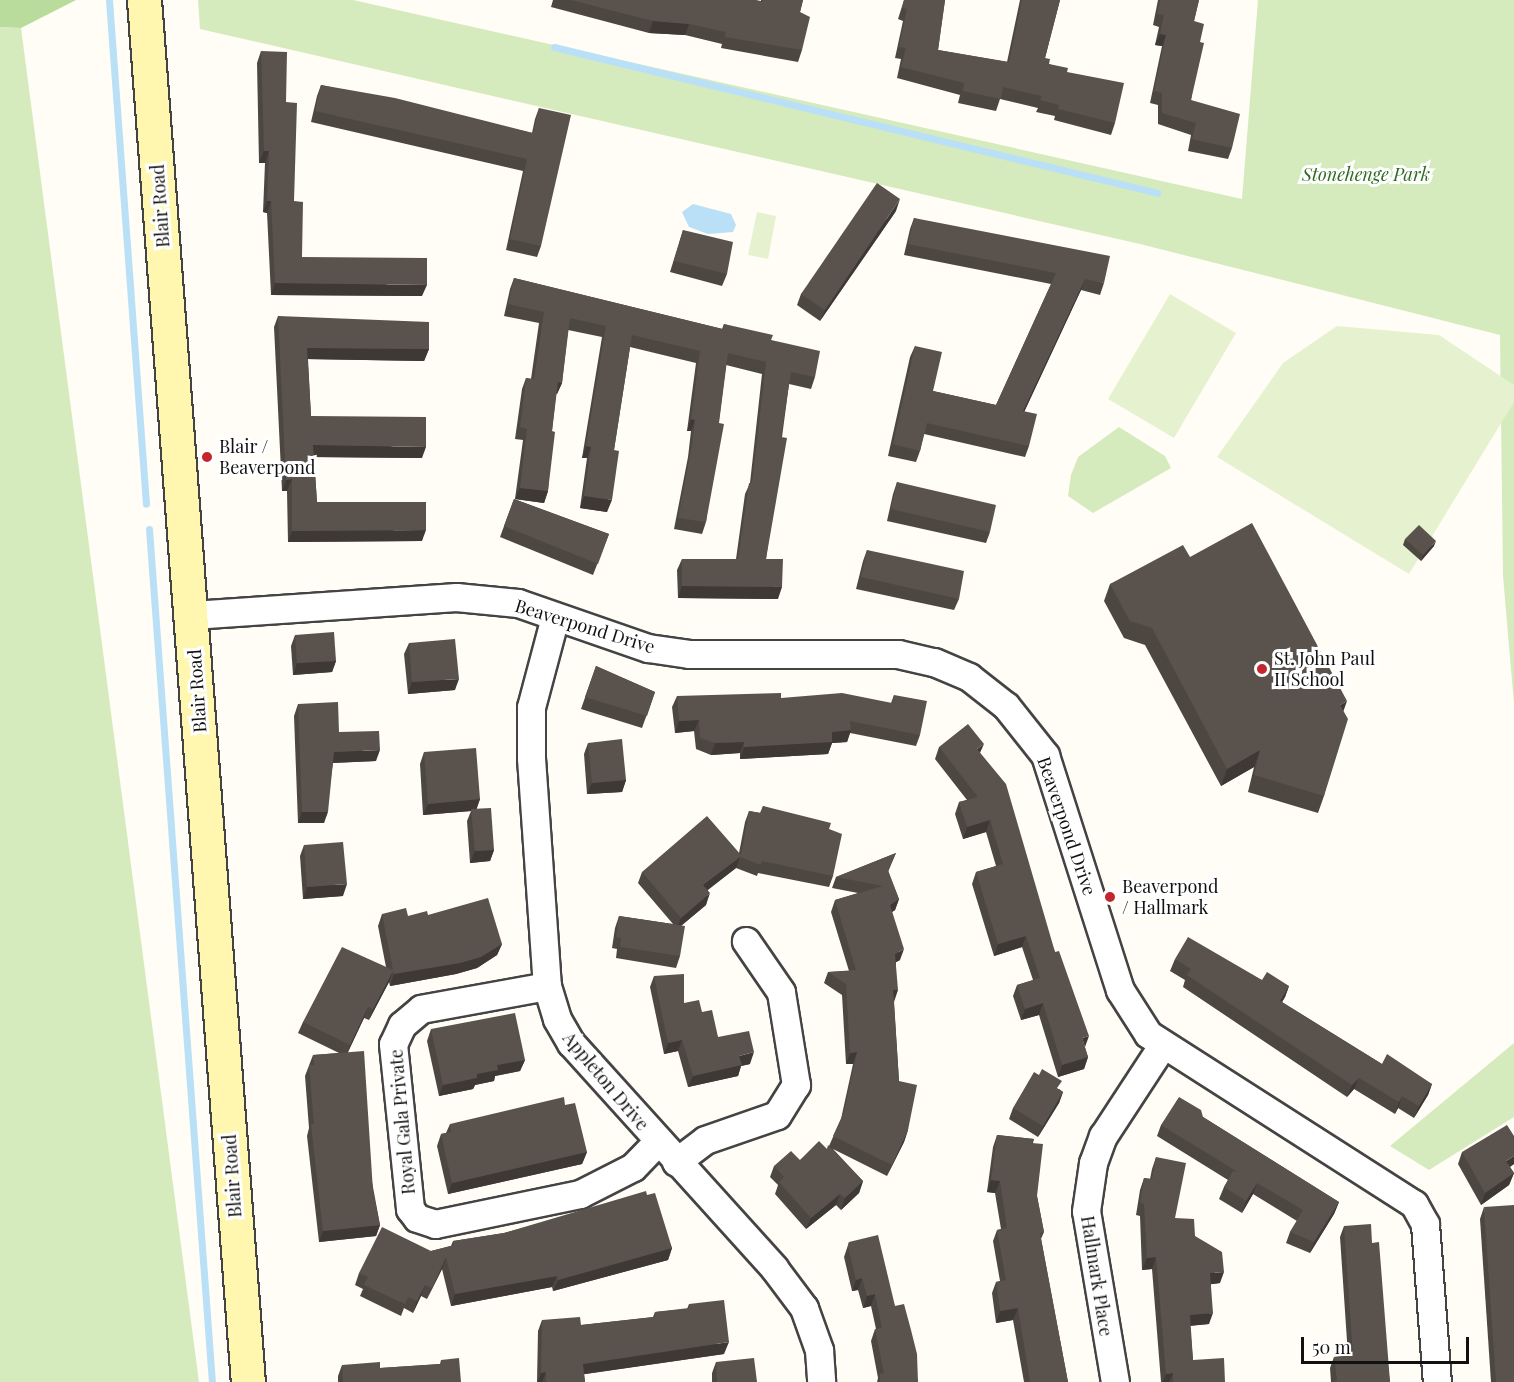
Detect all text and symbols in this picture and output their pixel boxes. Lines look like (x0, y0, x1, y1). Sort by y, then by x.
street label: Blair Road (146, 163, 174, 249)
park label: Stonehenge Park (1302, 163, 1430, 185)
place label: Blair / Beaverpond (219, 436, 315, 478)
marker: Blair / Beaverpond (200, 450, 214, 464)
street label: Beaverpond Drive (513, 594, 657, 658)
street label: Blair Road (183, 648, 211, 734)
place label: St. John Paul II School (1274, 648, 1375, 690)
marker: St. John Paul II School (1255, 662, 1269, 676)
street label: Beaverpond Drive (1033, 754, 1101, 898)
place label: Beaverpond / Hallmark (1122, 876, 1218, 918)
marker: Beaverpond / Hallmark (1103, 890, 1117, 904)
street label: Appleton Drive (559, 1027, 653, 1135)
street label: Royal Gala Private (385, 1048, 419, 1196)
street label: Blair Road (218, 1133, 246, 1219)
street label: Hallmark Place (1077, 1214, 1117, 1338)
scale bar (1304, 1325, 1472, 1363)
text: 50 m (1312, 1335, 1351, 1359)

